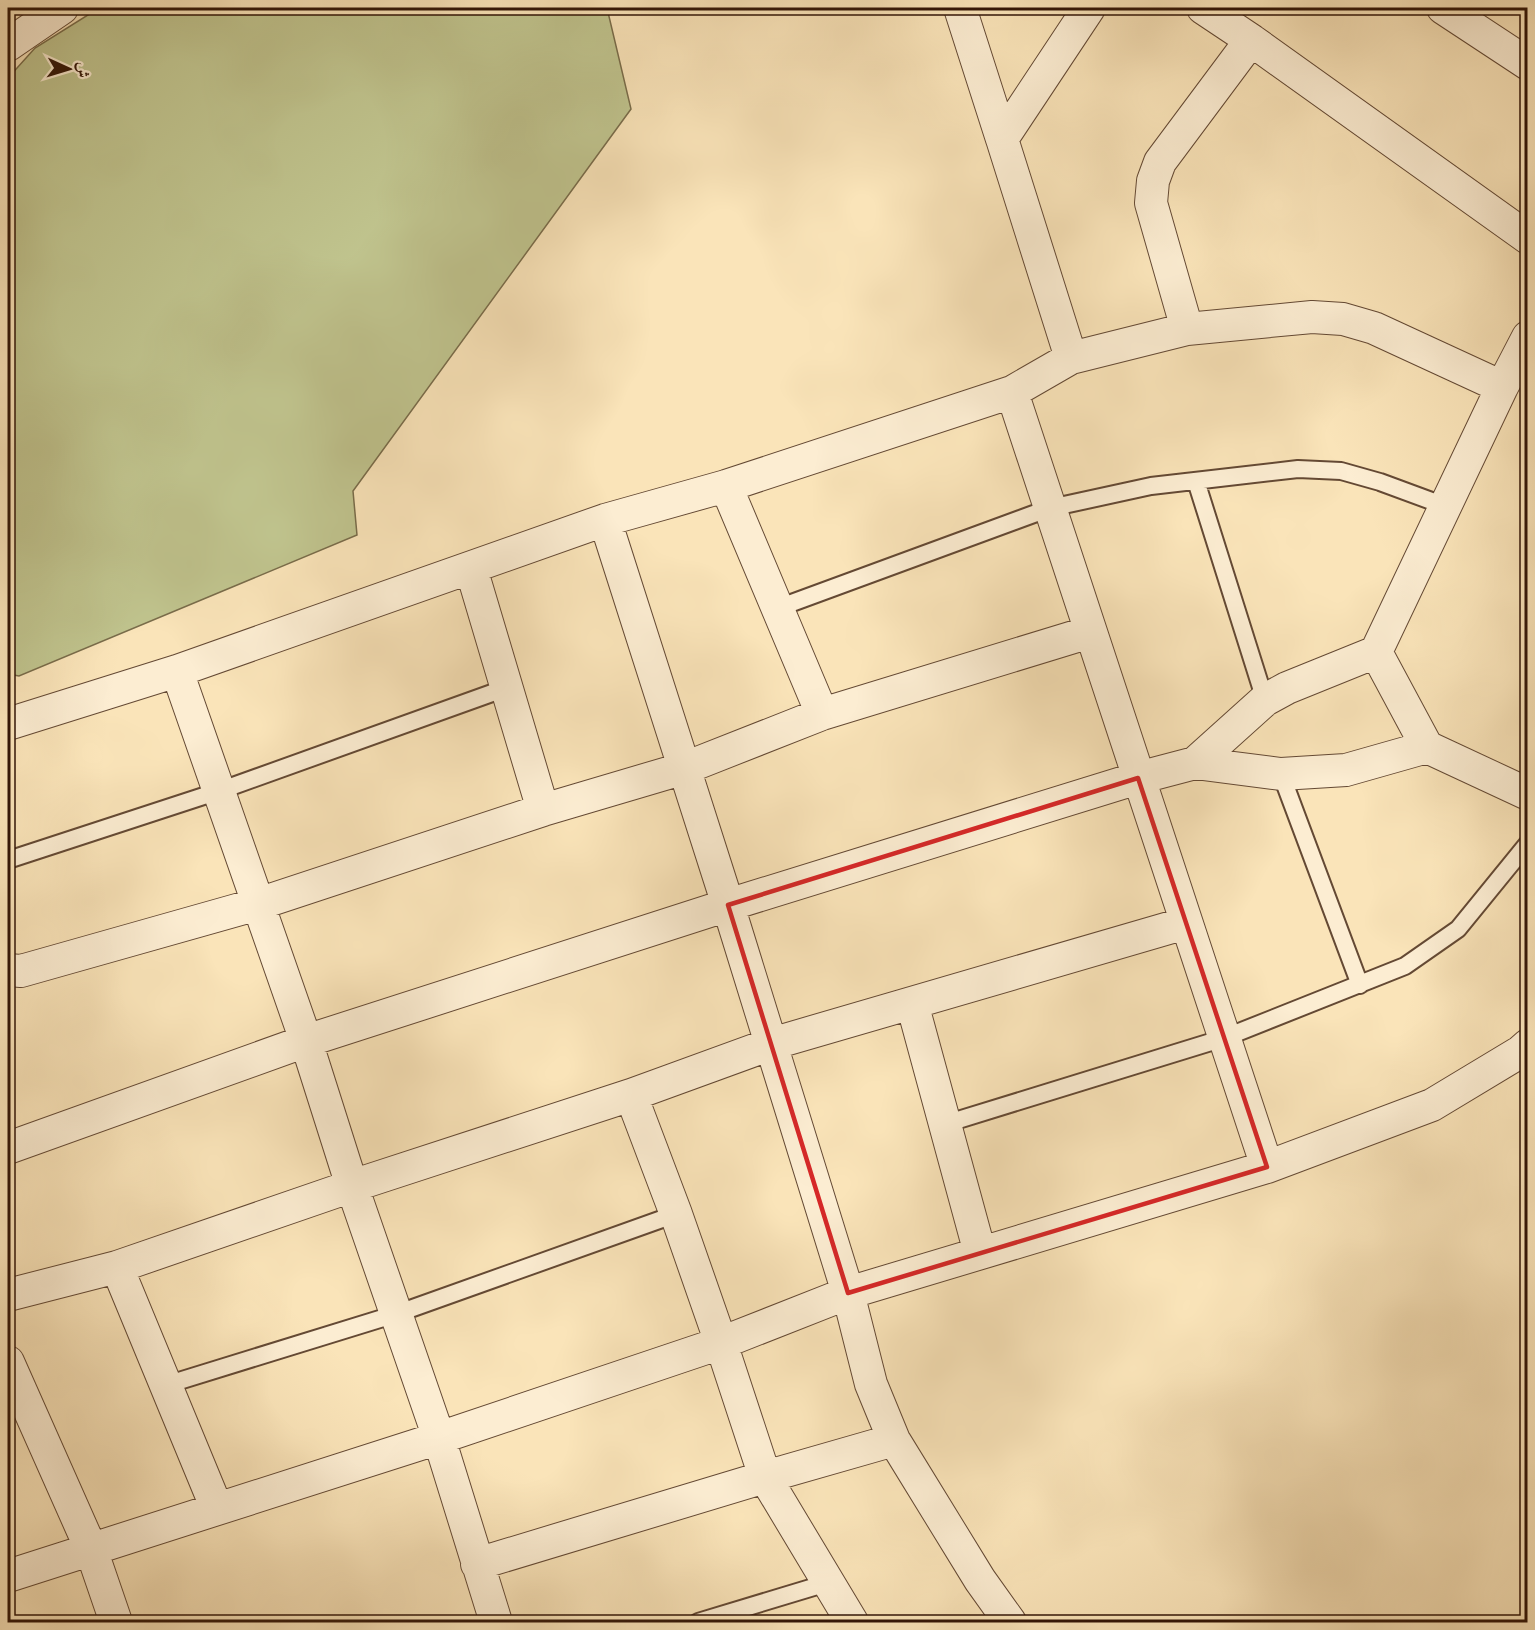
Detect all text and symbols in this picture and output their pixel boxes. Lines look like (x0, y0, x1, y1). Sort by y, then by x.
north arrow (39, 39, 99, 99)
text: ش (73, 61, 91, 78)

